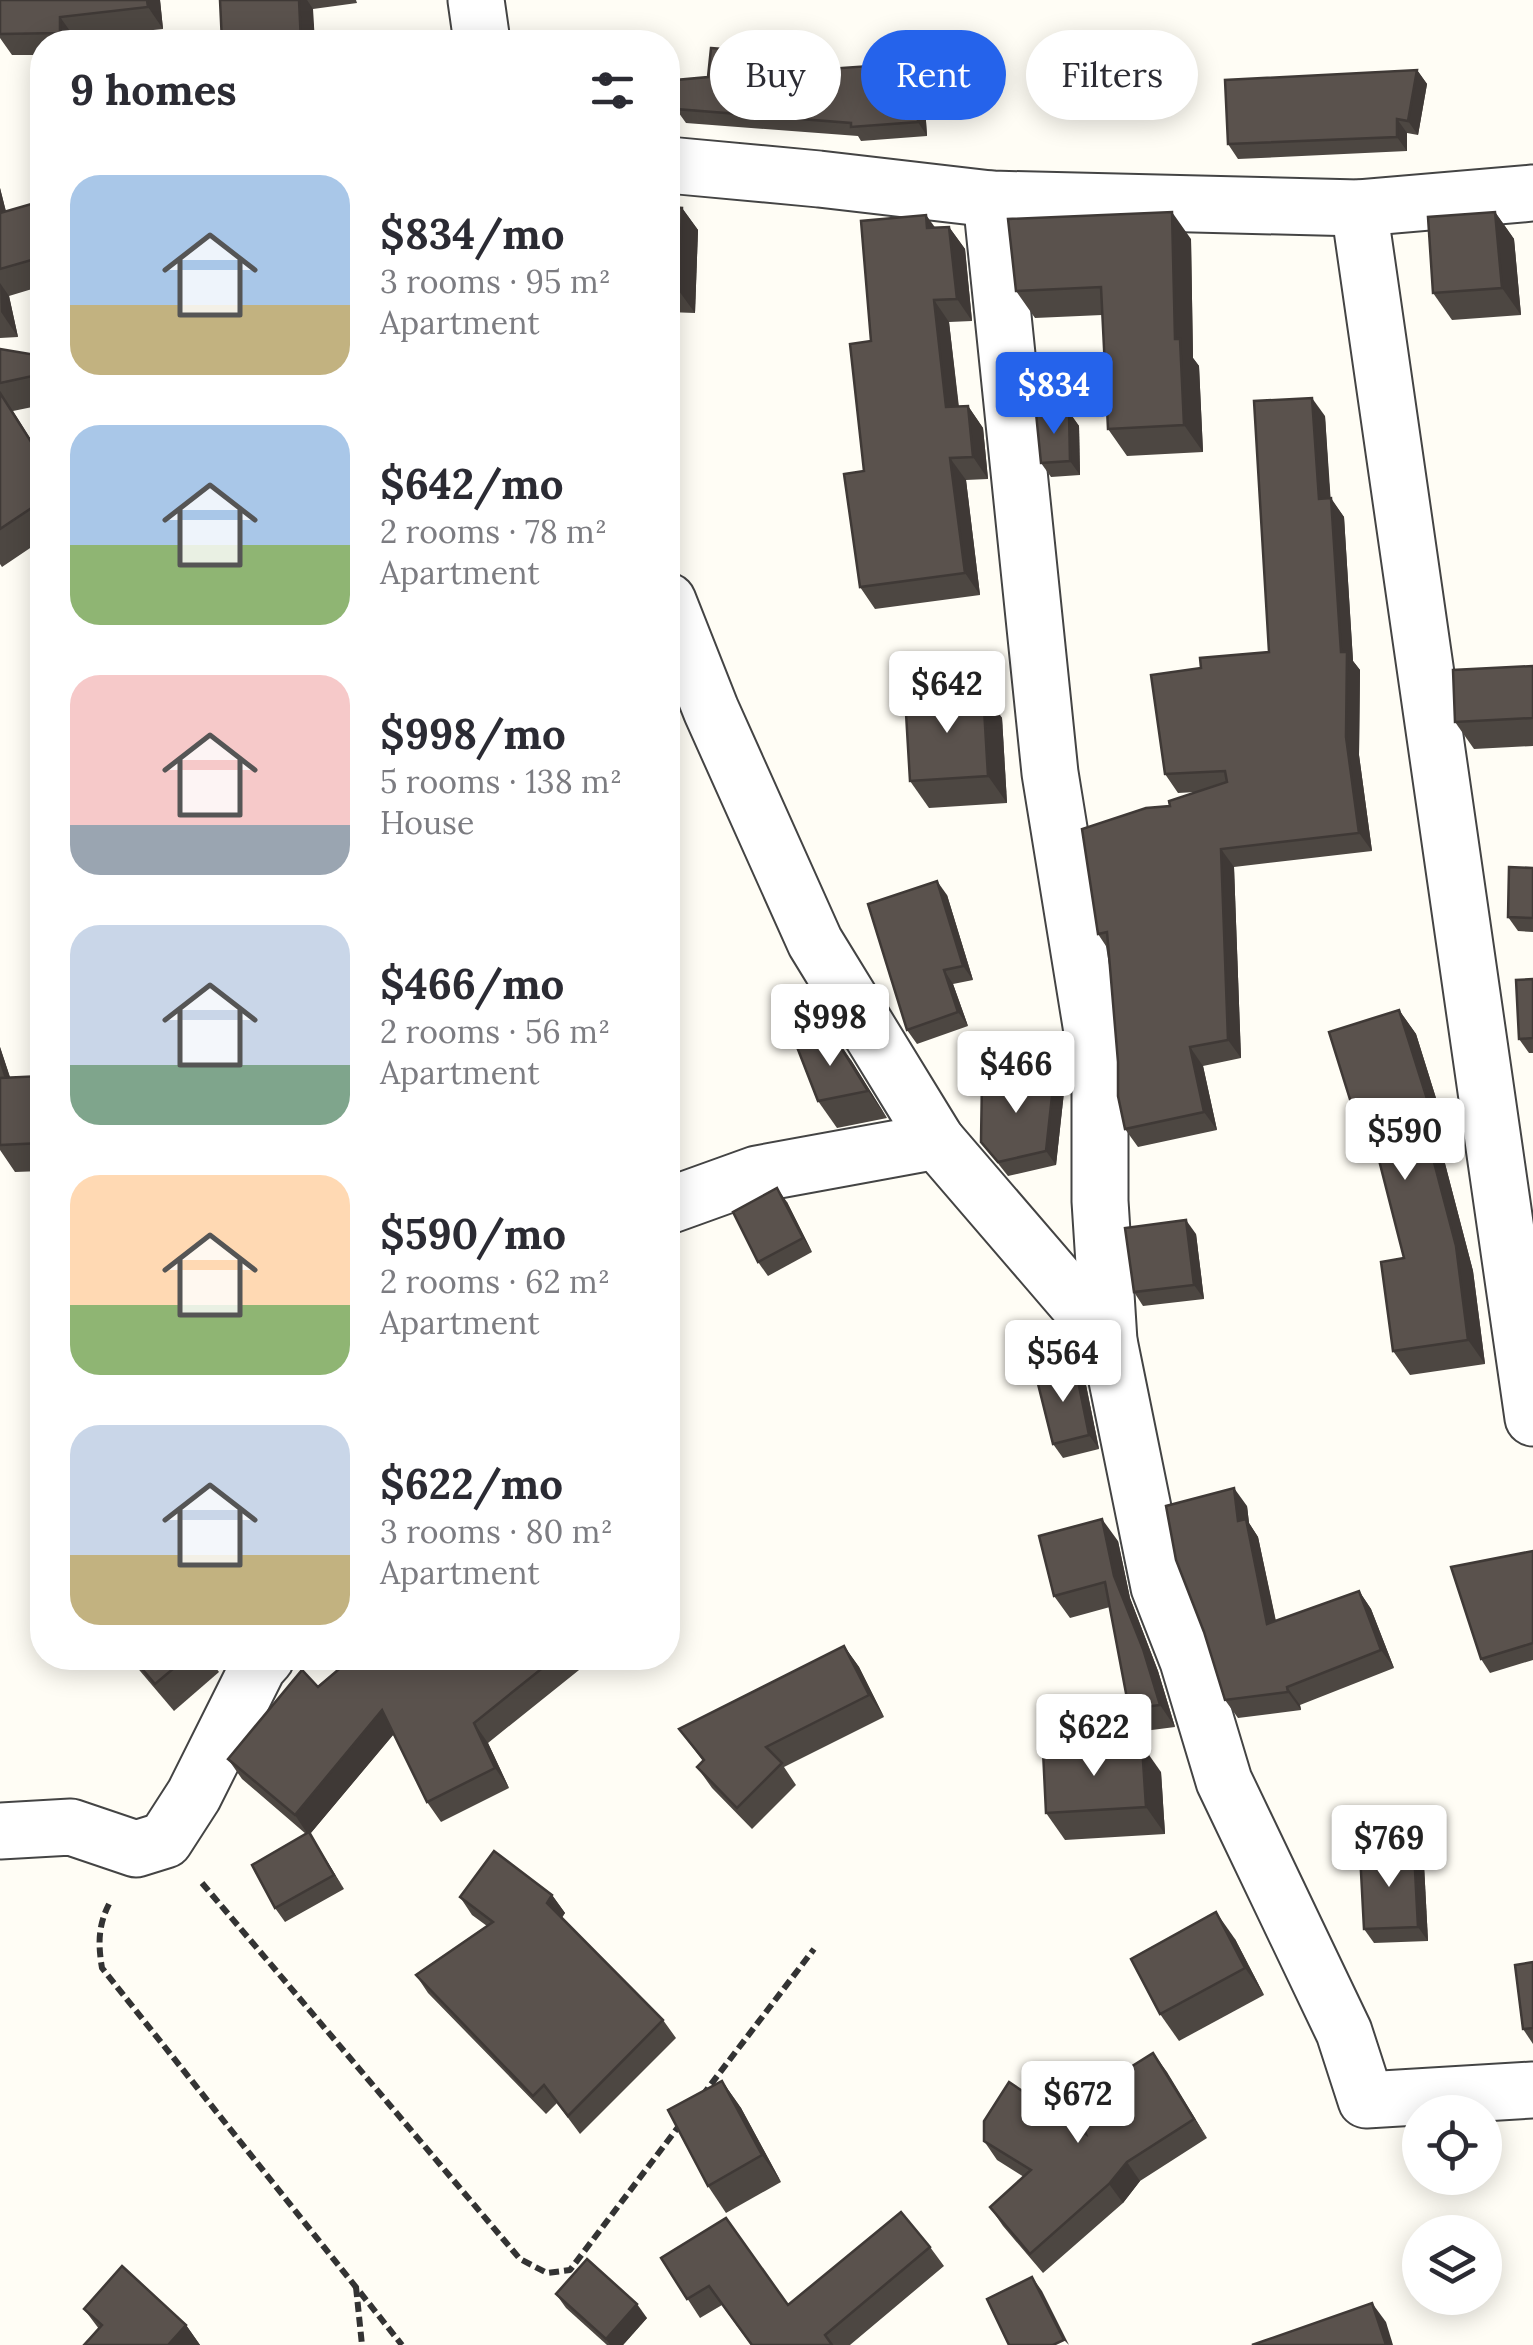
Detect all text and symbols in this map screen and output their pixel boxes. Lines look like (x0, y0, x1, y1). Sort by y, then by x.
chip: Buy (710, 30, 841, 120)
chip: Rent (861, 30, 1006, 120)
chip: Filters (1026, 30, 1198, 120)
text: 9 homes (70, 63, 237, 117)
icon: filters (585, 63, 640, 118)
text: $834/mo (380, 207, 564, 261)
icon: home (150, 215, 270, 335)
text: 3 rooms · 95 m² (380, 261, 611, 302)
text: Apartment (380, 302, 540, 343)
pin: $834 (995, 352, 1113, 437)
text: $834 (1018, 364, 1090, 405)
text: $642/mo (380, 457, 564, 511)
icon: home (150, 465, 270, 585)
text: 2 rooms · 78 m² (380, 511, 607, 552)
text: Apartment (380, 552, 540, 593)
pin: $642 (888, 651, 1006, 736)
text: $642 (911, 663, 983, 704)
text: $998/mo (380, 707, 566, 761)
icon: home (150, 715, 270, 835)
text: 5 rooms · 138 m² (380, 761, 622, 802)
text: House (380, 802, 474, 843)
text: $466/mo (380, 957, 564, 1011)
icon: home (150, 965, 270, 1085)
pin: $998 (771, 984, 889, 1069)
text: $998 (793, 996, 867, 1037)
text: 2 rooms · 56 m² (380, 1011, 610, 1052)
pin: $466 (957, 1031, 1075, 1116)
text: $466 (979, 1043, 1053, 1084)
text: Apartment (380, 1052, 540, 1093)
pin: $590 (1346, 1098, 1464, 1183)
text: $590 (1368, 1110, 1442, 1151)
text: $590/mo (380, 1207, 566, 1261)
icon: home (150, 1215, 270, 1335)
text: 2 rooms · 62 m² (380, 1261, 610, 1302)
text: Apartment (380, 1302, 540, 1343)
pin: $564 (1004, 1320, 1122, 1405)
text: $564 (1027, 1332, 1099, 1373)
text: $622/mo (380, 1457, 563, 1511)
icon: home (150, 1465, 270, 1585)
text: 3 rooms · 80 m² (380, 1511, 613, 1552)
text: Apartment (380, 1552, 540, 1593)
pin: $622 (1035, 1694, 1153, 1779)
text: $622 (1058, 1706, 1130, 1747)
pin: $769 (1330, 1805, 1448, 1890)
text: $769 (1354, 1817, 1424, 1858)
pin: $672 (1019, 2061, 1137, 2146)
text: $672 (1043, 2073, 1113, 2114)
map controls (1402, 2095, 1502, 2315)
button: locate (1402, 2095, 1502, 2195)
button: layers (1402, 2215, 1502, 2315)

